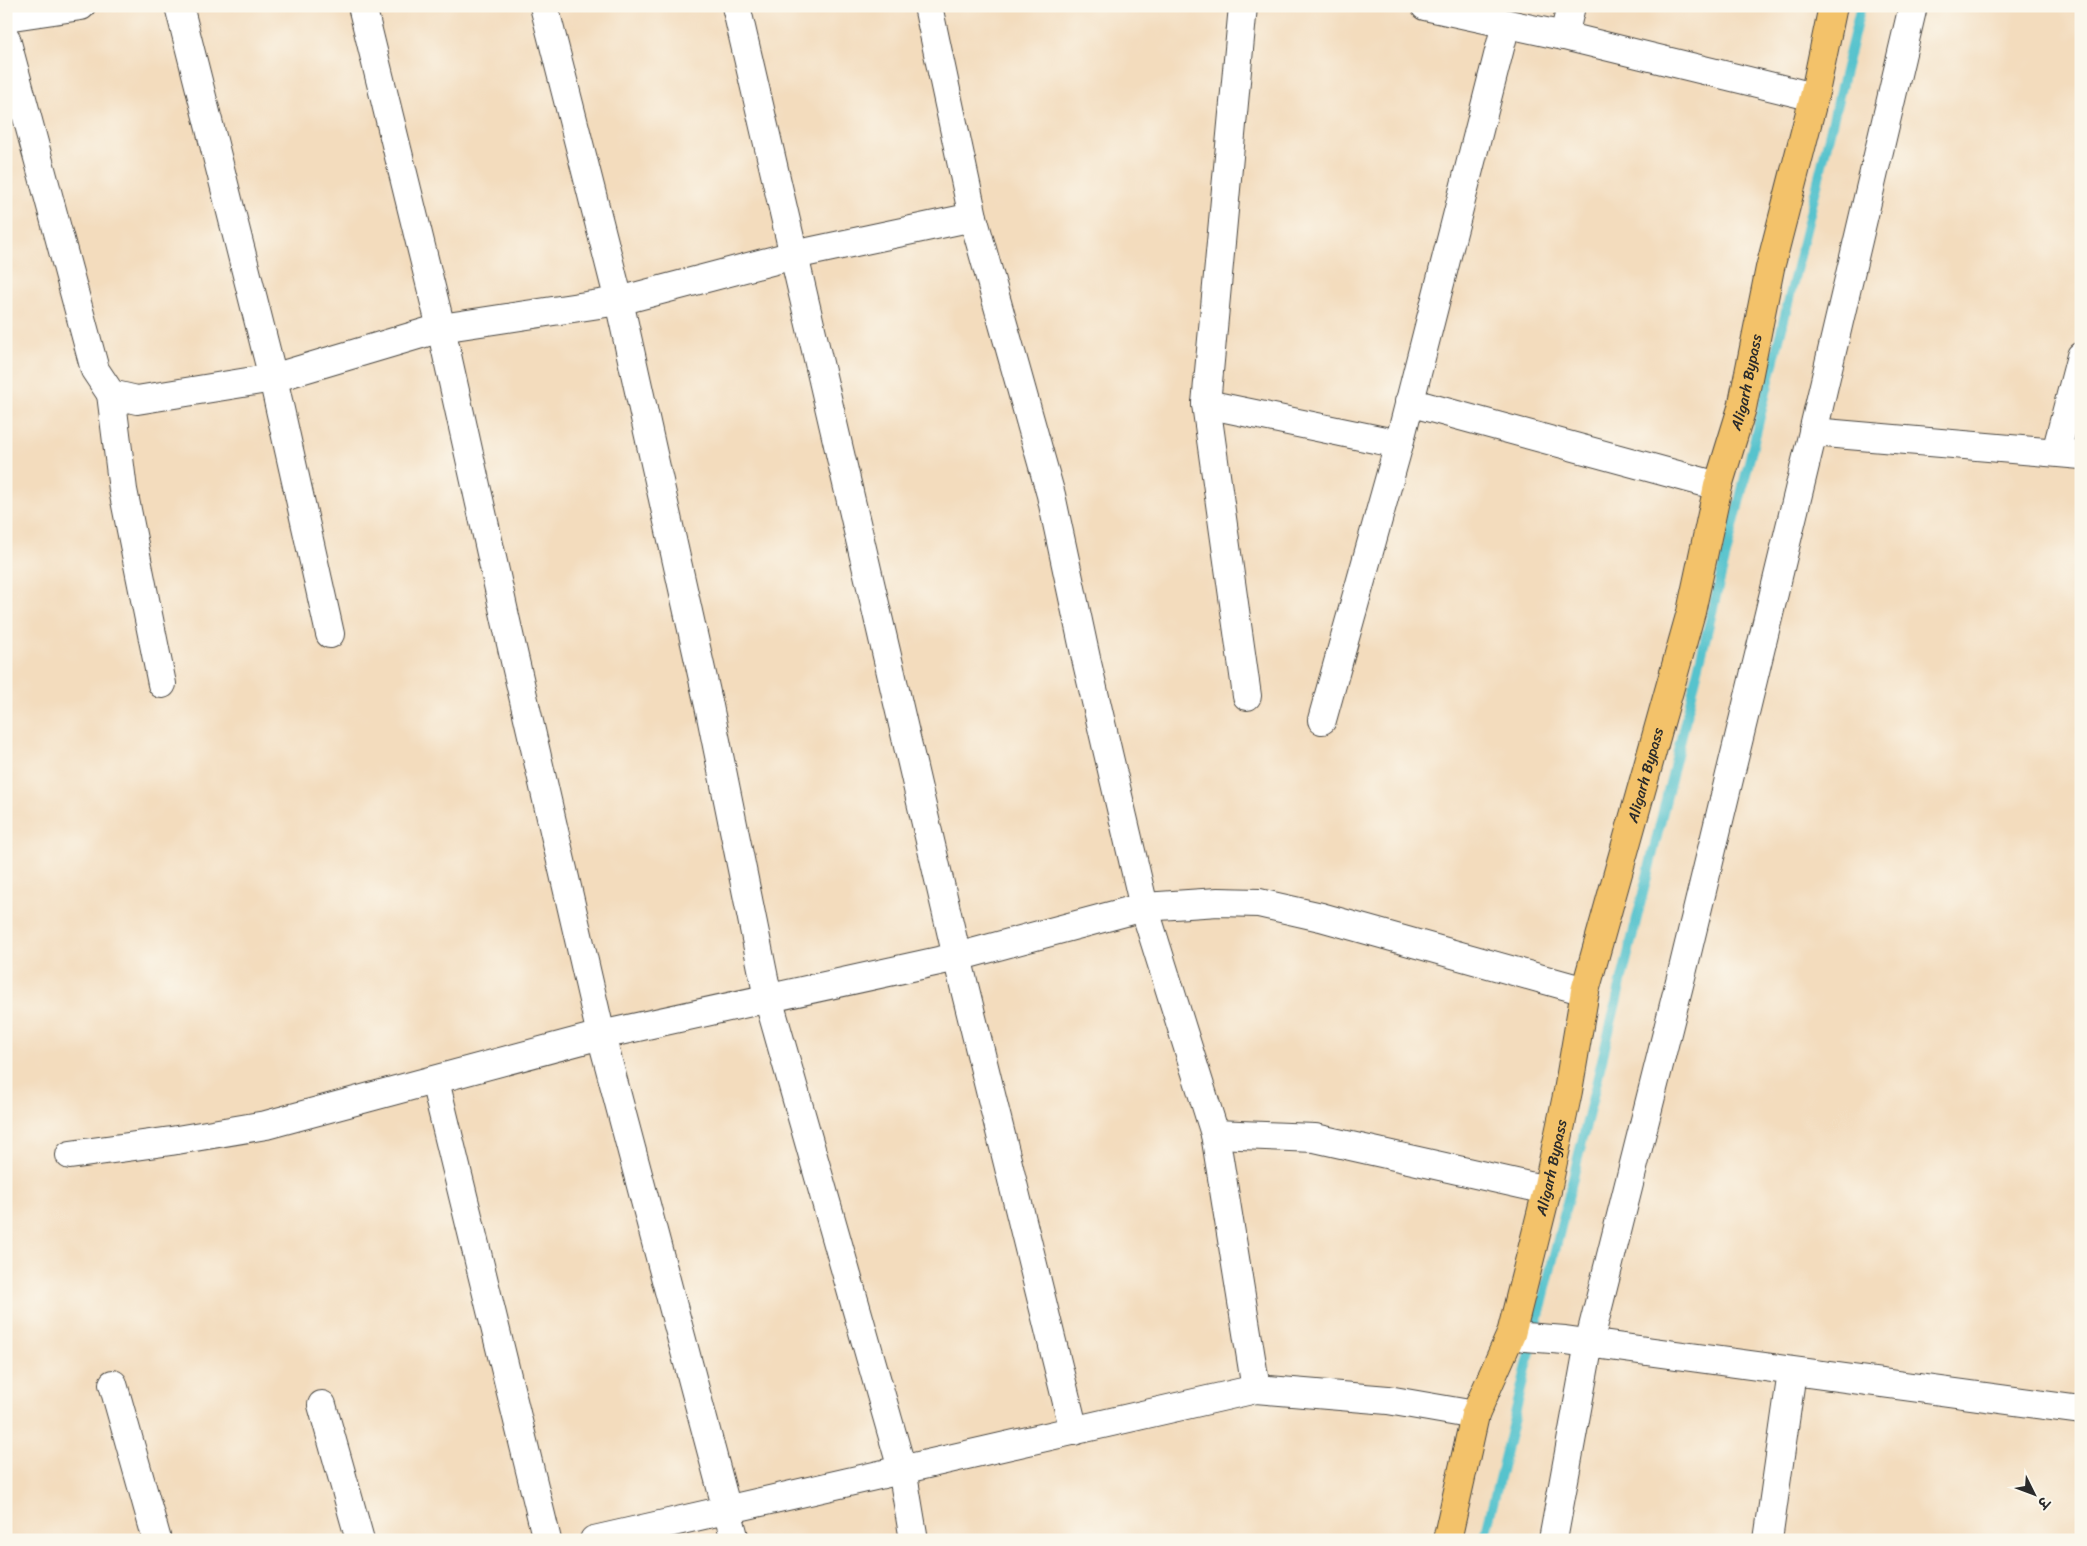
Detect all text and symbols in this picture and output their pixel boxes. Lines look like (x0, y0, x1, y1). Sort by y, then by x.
street label: Aligarh Bypass (1723, 332, 1769, 435)
street label: Aligarh Bypass (1619, 724, 1671, 827)
street label: Aligarh Bypass (1528, 1117, 1575, 1219)
north arrow (2010, 1468, 2060, 1518)
text: उ (2030, 1489, 2057, 1515)

